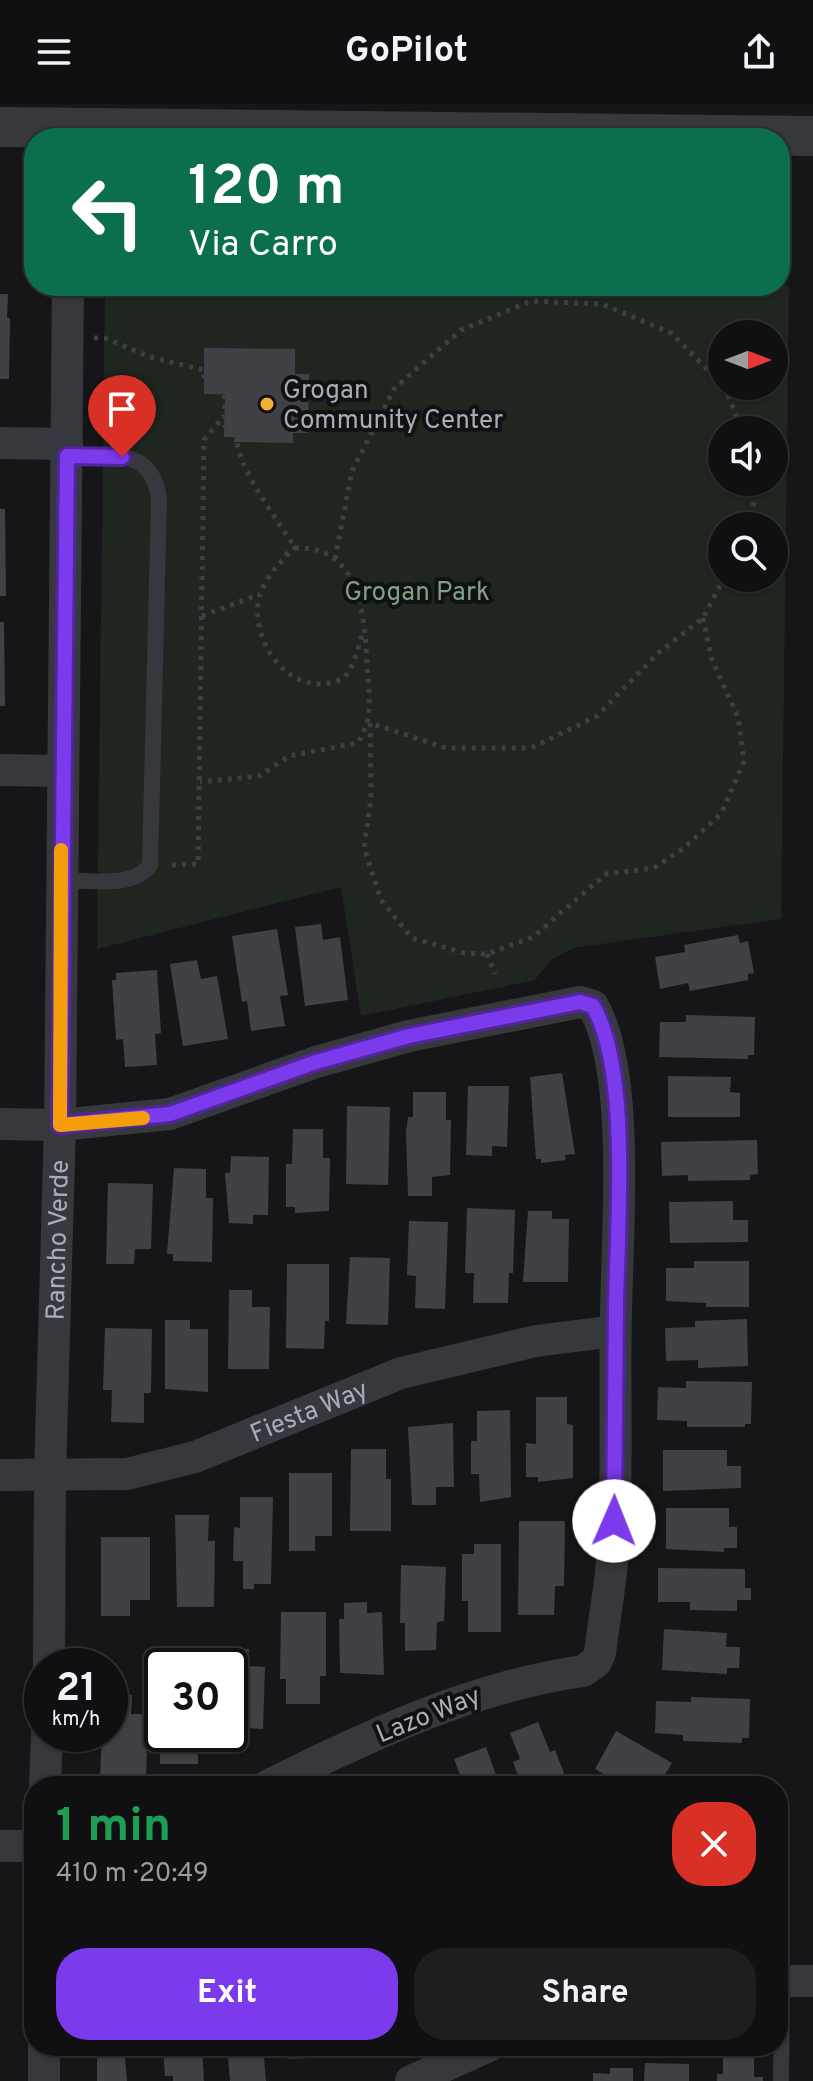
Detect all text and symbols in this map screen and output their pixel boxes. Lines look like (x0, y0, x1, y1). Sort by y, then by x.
text: GoPilot (345, 29, 468, 75)
icon: menu (32, 30, 76, 74)
icon: share (737, 30, 781, 74)
text: 120 m (188, 154, 345, 224)
icon: left (56, 160, 160, 264)
text: Via Carro (188, 223, 338, 269)
north arrow (708, 320, 788, 400)
map controls (708, 320, 788, 592)
pin (88, 375, 156, 457)
place label: Grogan Community Center (283, 375, 503, 438)
icon: arrive (100, 387, 144, 431)
marker: Grogan Community Center (258, 395, 276, 413)
button: sound (708, 416, 788, 496)
button: search (708, 512, 788, 592)
park label: Grogan Park (344, 577, 490, 610)
street label: Rancho Verde (40, 1159, 78, 1321)
street label: Fiesta Way (246, 1374, 374, 1452)
position arrow (572, 1479, 656, 1563)
speed limit sign: 30 (144, 1648, 248, 1752)
text: 21 (56, 1665, 96, 1715)
street label: Lazo Way (372, 1680, 486, 1752)
text: km/h (52, 1707, 100, 1733)
text: 1 min (56, 1798, 171, 1858)
button: close (672, 1802, 756, 1886)
text: 410 m · 20:49 (56, 1858, 209, 1891)
button: Exit (56, 1948, 398, 2040)
button: Share (414, 1948, 756, 2040)

